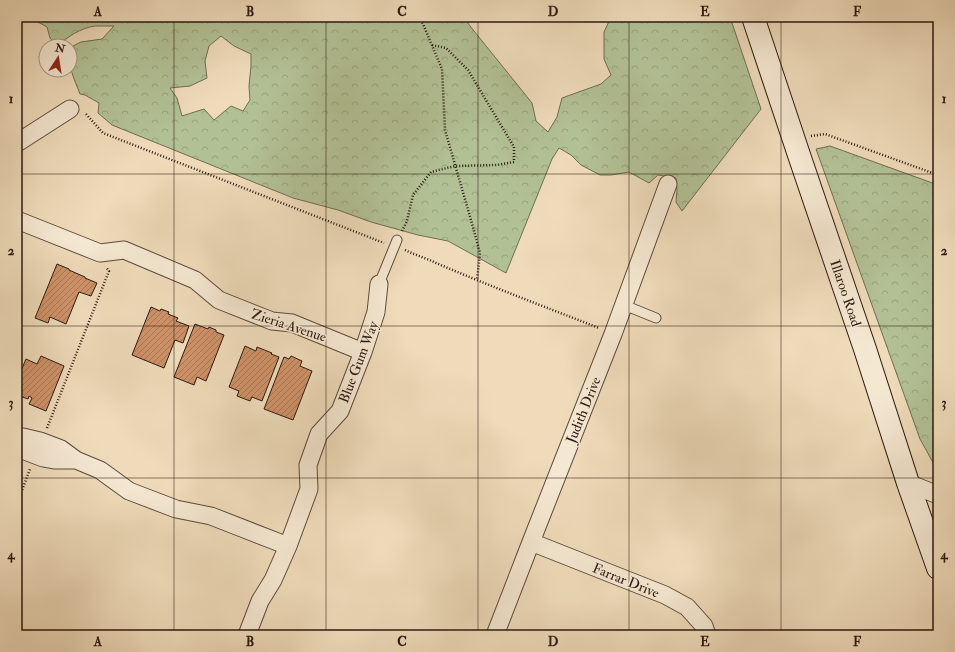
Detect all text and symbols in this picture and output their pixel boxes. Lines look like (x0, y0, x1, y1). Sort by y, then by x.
text: A (93, 4, 103, 20)
text: B (246, 4, 254, 20)
text: C (397, 4, 407, 20)
text: D (548, 4, 559, 20)
text: E (700, 4, 710, 20)
text: F (853, 4, 862, 20)
north arrow (38, 38, 78, 78)
text: N (53, 41, 67, 56)
text: 1 (9, 91, 14, 107)
text: 1 (942, 91, 947, 107)
text: 2 (8, 243, 15, 259)
text: 2 (941, 243, 948, 259)
street label: Illaroo Road (826, 258, 865, 329)
street label: Zieria Avenue (249, 305, 329, 346)
street label: Blue Gum Way (335, 318, 383, 406)
street label: Judith Drive (562, 374, 605, 447)
text: 3 (9, 395, 14, 411)
text: 3 (942, 395, 947, 411)
text: 4 (6, 547, 15, 563)
text: 4 (939, 547, 948, 563)
street label: Farrar Drive (590, 559, 662, 602)
text: A (93, 634, 103, 650)
text: B (246, 634, 254, 650)
text: C (397, 634, 407, 650)
text: D (548, 634, 559, 650)
text: E (700, 634, 710, 650)
text: F (853, 634, 862, 650)

